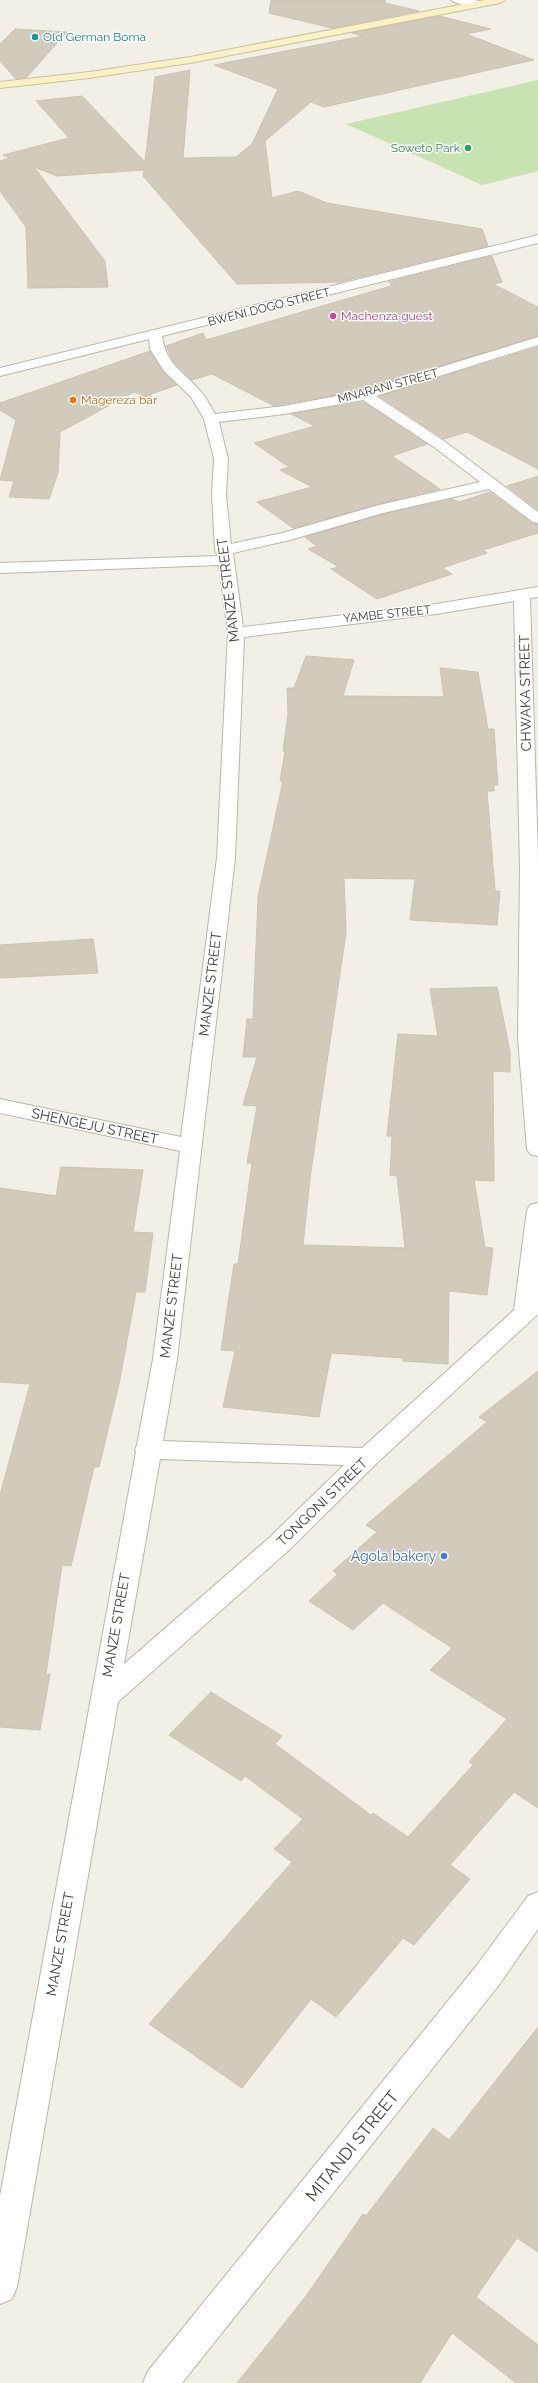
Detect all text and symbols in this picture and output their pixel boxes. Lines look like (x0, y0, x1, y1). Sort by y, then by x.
place label: Old German Boma (43, 30, 146, 44)
marker: Old German Boma (30, 32, 40, 42)
place label: Soweto Park (391, 141, 461, 155)
marker: Soweto Park (463, 143, 473, 153)
street label: BWENI DOGO STREET (206, 285, 332, 329)
place label: Machenza guest (341, 309, 433, 323)
marker: Machenza guest (328, 311, 338, 321)
street label: MNARANI STREET (336, 366, 440, 406)
place label: Magereza bar (81, 393, 158, 407)
marker: Magereza bar (68, 395, 78, 405)
street label: MANZE STREET (214, 536, 242, 643)
street label: YAMBE STREET (342, 602, 432, 626)
street label: CHWAKA STREET (516, 634, 534, 751)
street label: MANZE STREET (196, 930, 224, 1037)
street label: SHENGEJU STREET (30, 1105, 160, 1147)
street label: MANZE STREET (157, 1252, 185, 1359)
street label: TONGONI STREET (273, 1454, 371, 1549)
place label: Agola bakery (351, 1548, 436, 1564)
marker: Agola bakery (439, 1551, 449, 1561)
street label: MANZE STREET (99, 1571, 133, 1678)
street label: MANZE STREET (43, 1890, 77, 1997)
street label: MITANDI STREET (301, 2086, 403, 2205)

